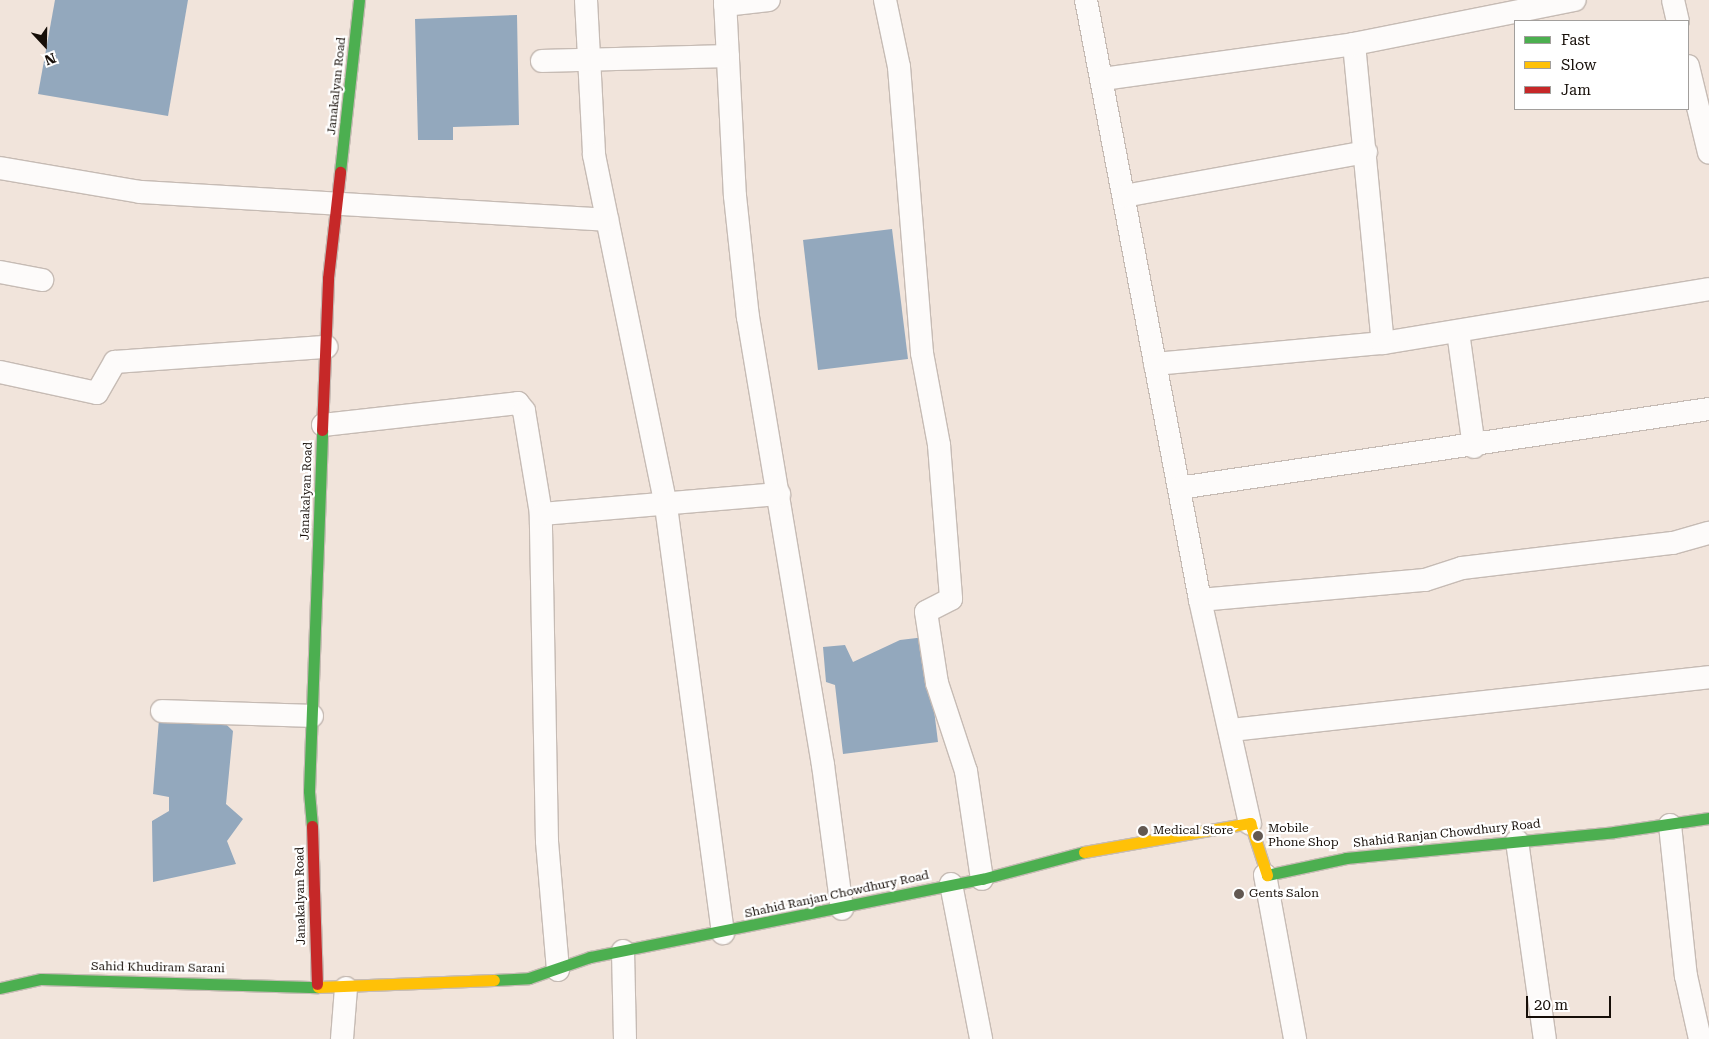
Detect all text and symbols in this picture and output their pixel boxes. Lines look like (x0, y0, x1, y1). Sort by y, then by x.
north arrow (20, 20, 70, 70)
legend (1514, 20, 1689, 110)
text: Fast (1561, 31, 1590, 49)
street label: Janakalyan Road (325, 36, 349, 136)
text: N (42, 50, 58, 68)
text: Slow (1561, 56, 1596, 74)
text: Jam (1561, 81, 1591, 99)
street label: Janakalyan Road (298, 442, 316, 540)
street label: Shahid Ranjan Chowdhury Road (1353, 817, 1541, 851)
place label: Mobile Phone Shop (1268, 822, 1339, 850)
place label: Medical Store (1153, 824, 1233, 838)
marker: Medical Store (1137, 825, 1149, 837)
marker: Mobile Phone Shop (1252, 830, 1264, 842)
street label: Janakalyan Road (293, 847, 309, 945)
street label: Shahid Ranjan Chowdhury Road (744, 868, 930, 922)
place label: Gents Salon (1249, 887, 1319, 901)
marker: Gents Salon (1233, 888, 1245, 900)
street label: Sahid Khudiram Sarani (91, 960, 225, 976)
scale bar (1529, 986, 1614, 1018)
text: 20 m (1534, 996, 1568, 1014)

